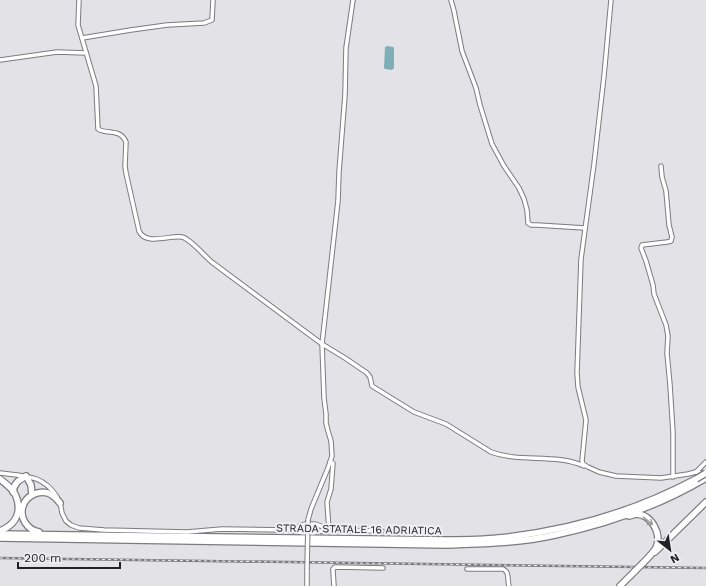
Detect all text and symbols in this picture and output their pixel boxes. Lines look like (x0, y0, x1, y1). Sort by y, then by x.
one-way arrow (643, 516, 654, 525)
street label: STRADA STATALE 16 ADRIATICA (276, 522, 442, 537)
north arrow (650, 530, 690, 570)
scale bar (18, 544, 120, 570)
text: 200 m (24, 551, 61, 565)
text: N (668, 551, 682, 566)

